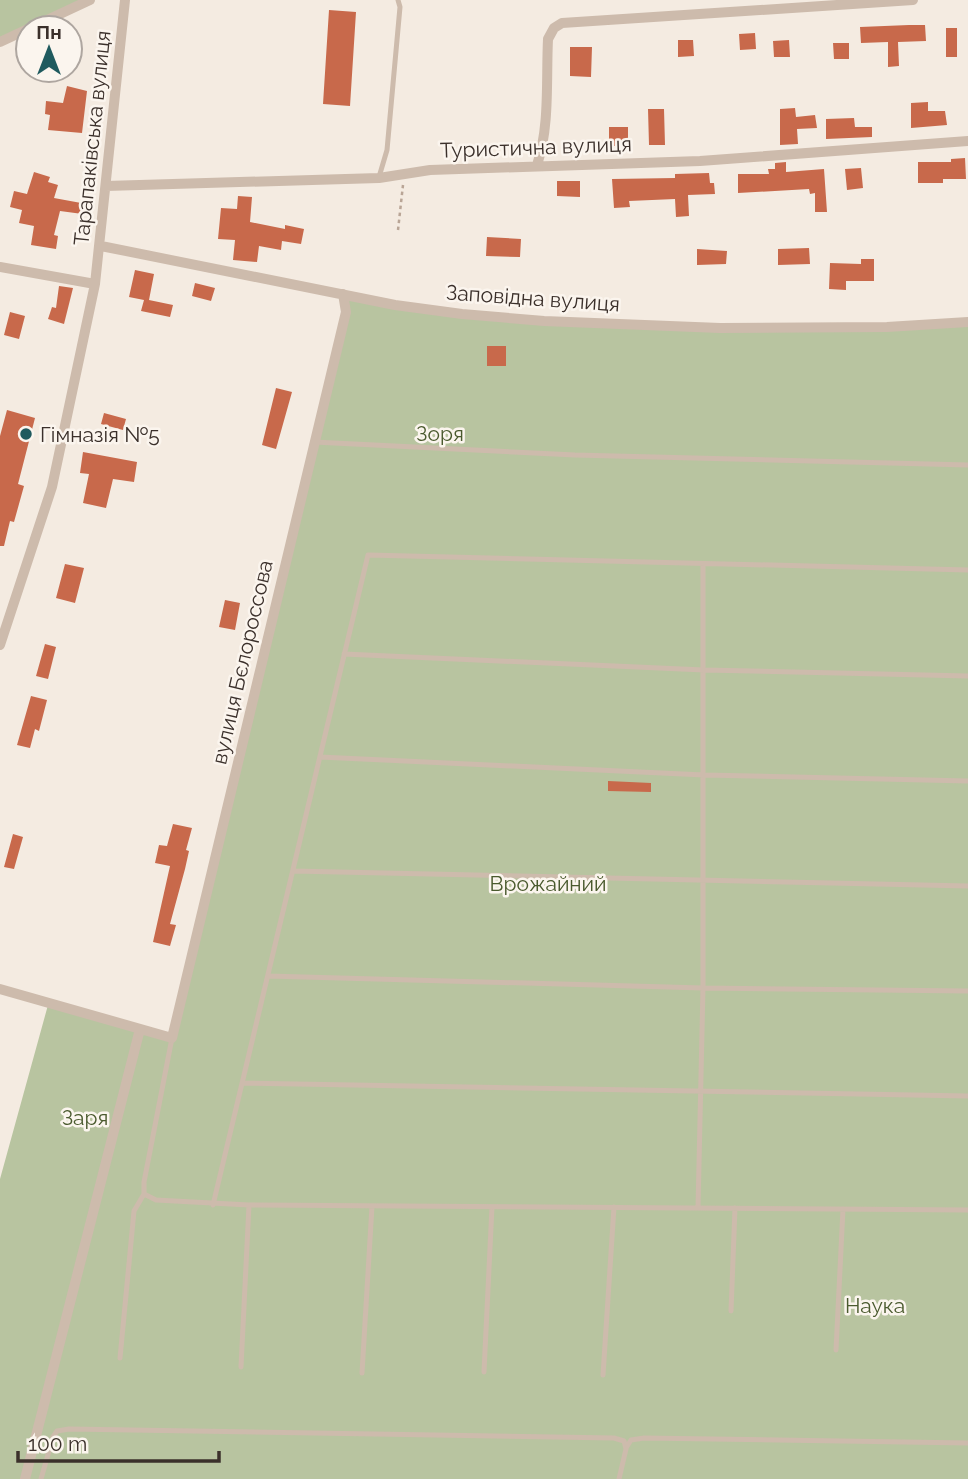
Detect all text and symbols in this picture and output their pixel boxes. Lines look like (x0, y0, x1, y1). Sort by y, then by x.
north arrow (14, 14, 84, 84)
text: Пн (36, 21, 62, 43)
street label: Тарапаківська вулиця (68, 29, 116, 247)
street label: Туристична вулиця (440, 131, 632, 163)
street label: Заповідна вулиця (445, 279, 621, 317)
park label: Зоря (416, 421, 464, 446)
place label: Гімназія №5 (40, 422, 160, 447)
marker: Гімназія №5 (18, 426, 34, 442)
street label: вулиця Бєлороссова (206, 557, 278, 767)
park label: Врожайний (489, 871, 607, 896)
park label: Заря (62, 1105, 108, 1130)
park label: Наука (845, 1293, 905, 1318)
scale bar (18, 1420, 219, 1464)
text: 100 m (28, 1431, 87, 1456)

